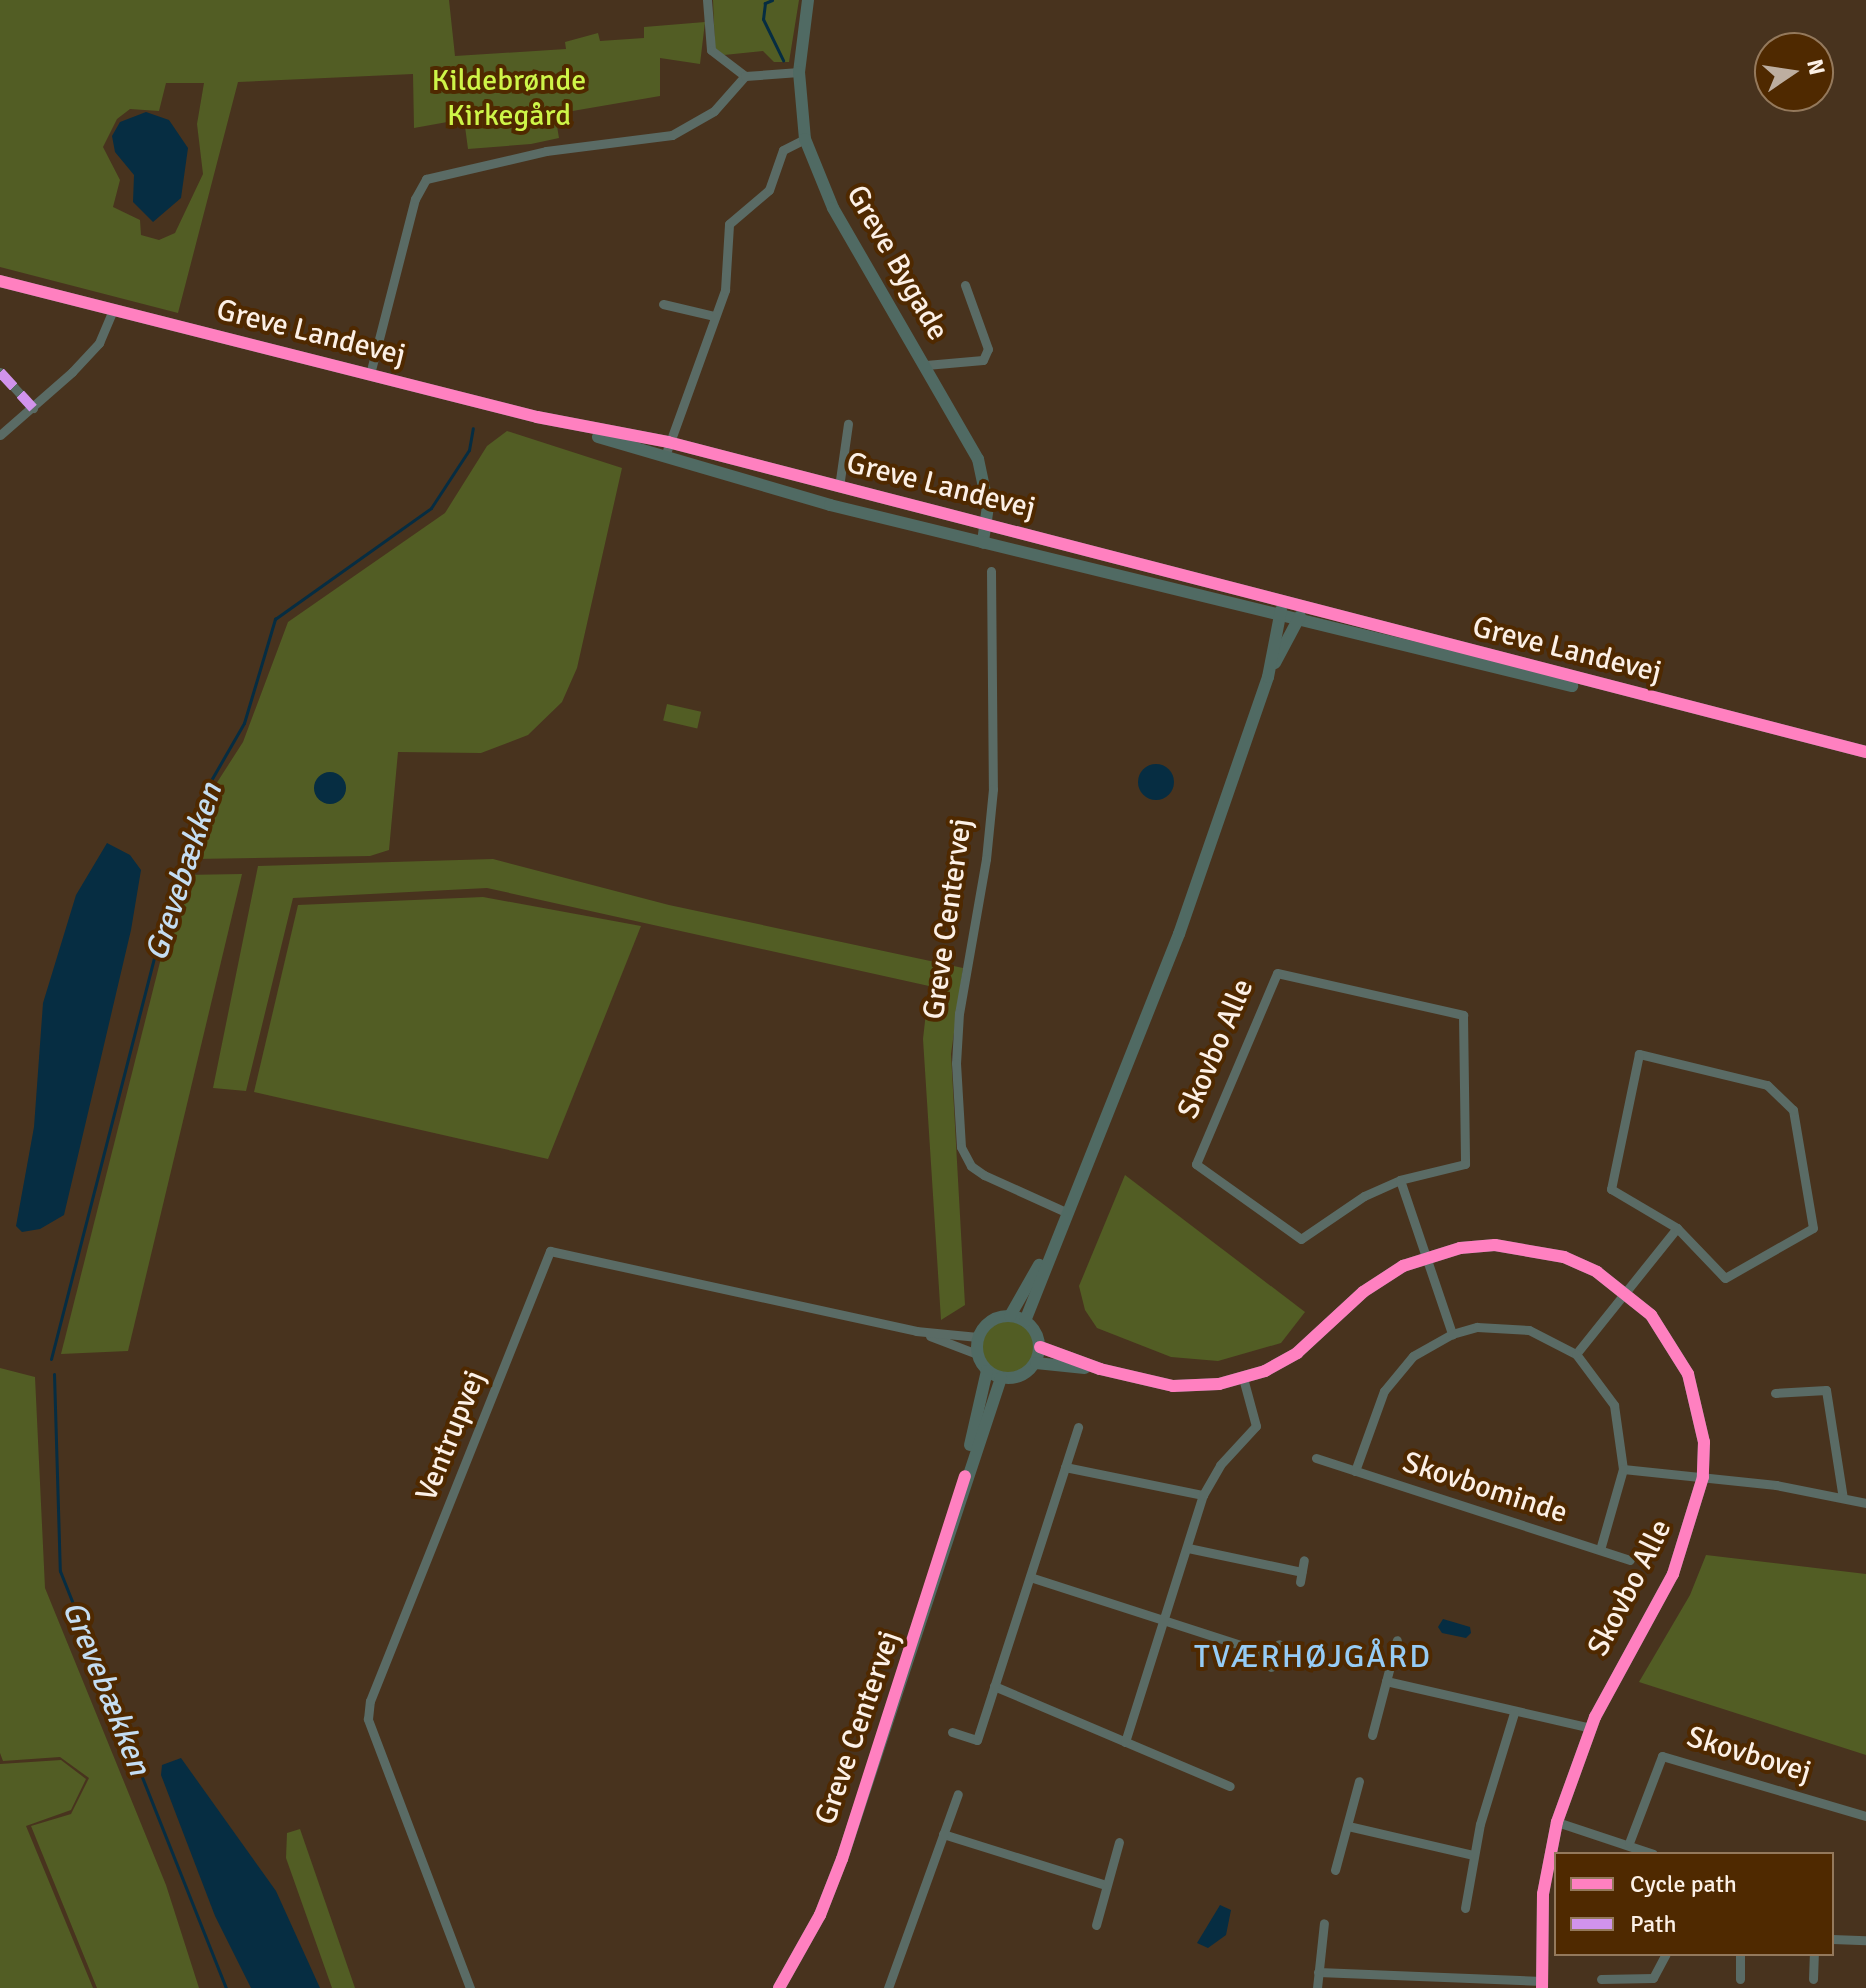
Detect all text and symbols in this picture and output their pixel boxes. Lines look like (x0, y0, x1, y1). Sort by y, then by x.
north arrow (1754, 32, 1834, 112)
text: N (1801, 56, 1831, 77)
park label: Kildebrønde Kirkegård (432, 63, 586, 134)
street label: Greve Bygade (838, 179, 956, 347)
street label: Greve Landevej (213, 292, 409, 374)
street label: Greve Landevej (843, 445, 1039, 527)
street label: Greve Landevej (1469, 609, 1665, 691)
water label: Grevebækken (137, 778, 231, 966)
street label: Greve Centervej (916, 816, 980, 1022)
street label: Skovbo Alle (1170, 974, 1262, 1124)
street label: Ventrupvej (409, 1366, 493, 1506)
street label: Skovbominde (1398, 1444, 1572, 1532)
street label: Skovbo Alle (1580, 1514, 1680, 1662)
water label: Grevebækken (54, 1595, 158, 1781)
street label: Greve Centervej (808, 1626, 908, 1830)
district label: TVÆRHØJGÅRD (1194, 1638, 1432, 1676)
street label: Skovbovej (1683, 1719, 1815, 1791)
legend (1554, 1852, 1834, 1956)
text: Cycle path (1630, 1869, 1737, 1899)
text: Path (1630, 1909, 1676, 1939)

